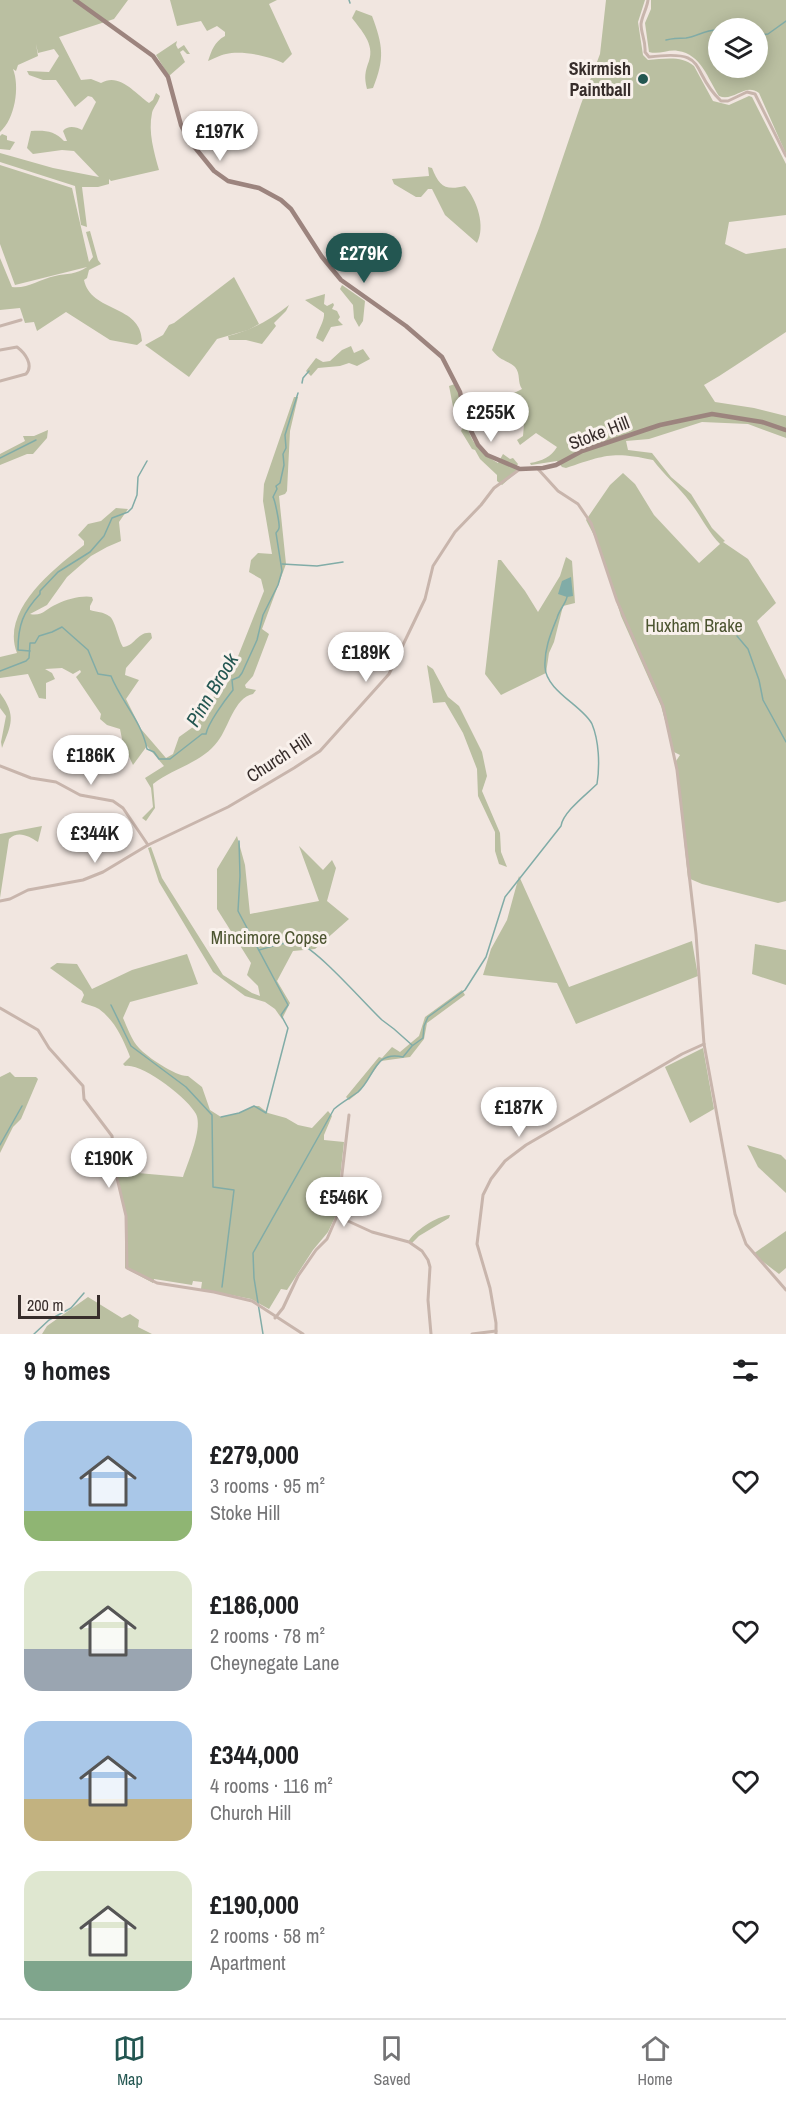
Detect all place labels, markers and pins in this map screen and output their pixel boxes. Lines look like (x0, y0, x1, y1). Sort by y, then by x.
place label: Skirmish Paintball (569, 56, 631, 102)
marker: Skirmish Paintball (636, 72, 650, 86)
pin: £197K (178, 111, 262, 162)
pin: £279K (322, 233, 406, 284)
pin: £255K (449, 392, 533, 443)
pin: £189K (324, 632, 408, 683)
pin: £186K (49, 735, 133, 786)
pin: £344K (53, 813, 137, 864)
pin: £187K (477, 1087, 561, 1138)
pin: £190K (67, 1138, 151, 1189)
pin: £546K (302, 1177, 386, 1228)

